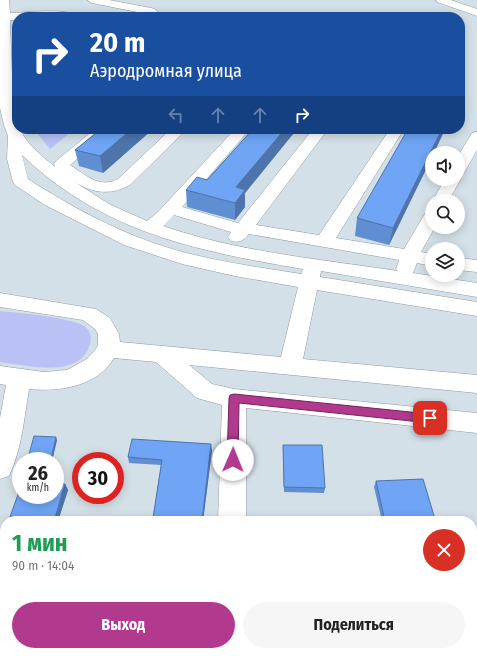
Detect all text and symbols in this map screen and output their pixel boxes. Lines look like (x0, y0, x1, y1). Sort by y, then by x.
text: 20 m (90, 26, 145, 59)
icon: right (24, 28, 76, 80)
text: Аэродромная улица (90, 60, 242, 82)
icon: left (165, 104, 187, 126)
icon: ahead (207, 104, 229, 126)
icon: ahead (249, 104, 271, 126)
icon: right (291, 104, 313, 126)
map controls (425, 146, 465, 282)
button: sound (425, 146, 465, 186)
button: search (425, 194, 465, 234)
button: layers (425, 242, 465, 282)
pin (413, 401, 447, 435)
icon: arrive (419, 407, 441, 429)
position arrow (212, 439, 254, 481)
speed limit sign: 30 (72, 452, 124, 504)
text: 26 (28, 461, 48, 485)
text: km/h (27, 482, 49, 494)
text: 1 мин (12, 529, 67, 557)
button: close (423, 529, 465, 571)
text: 90 m · 14:04 (12, 558, 74, 573)
button: Выход (12, 602, 235, 648)
button: Поделиться (243, 602, 465, 648)

